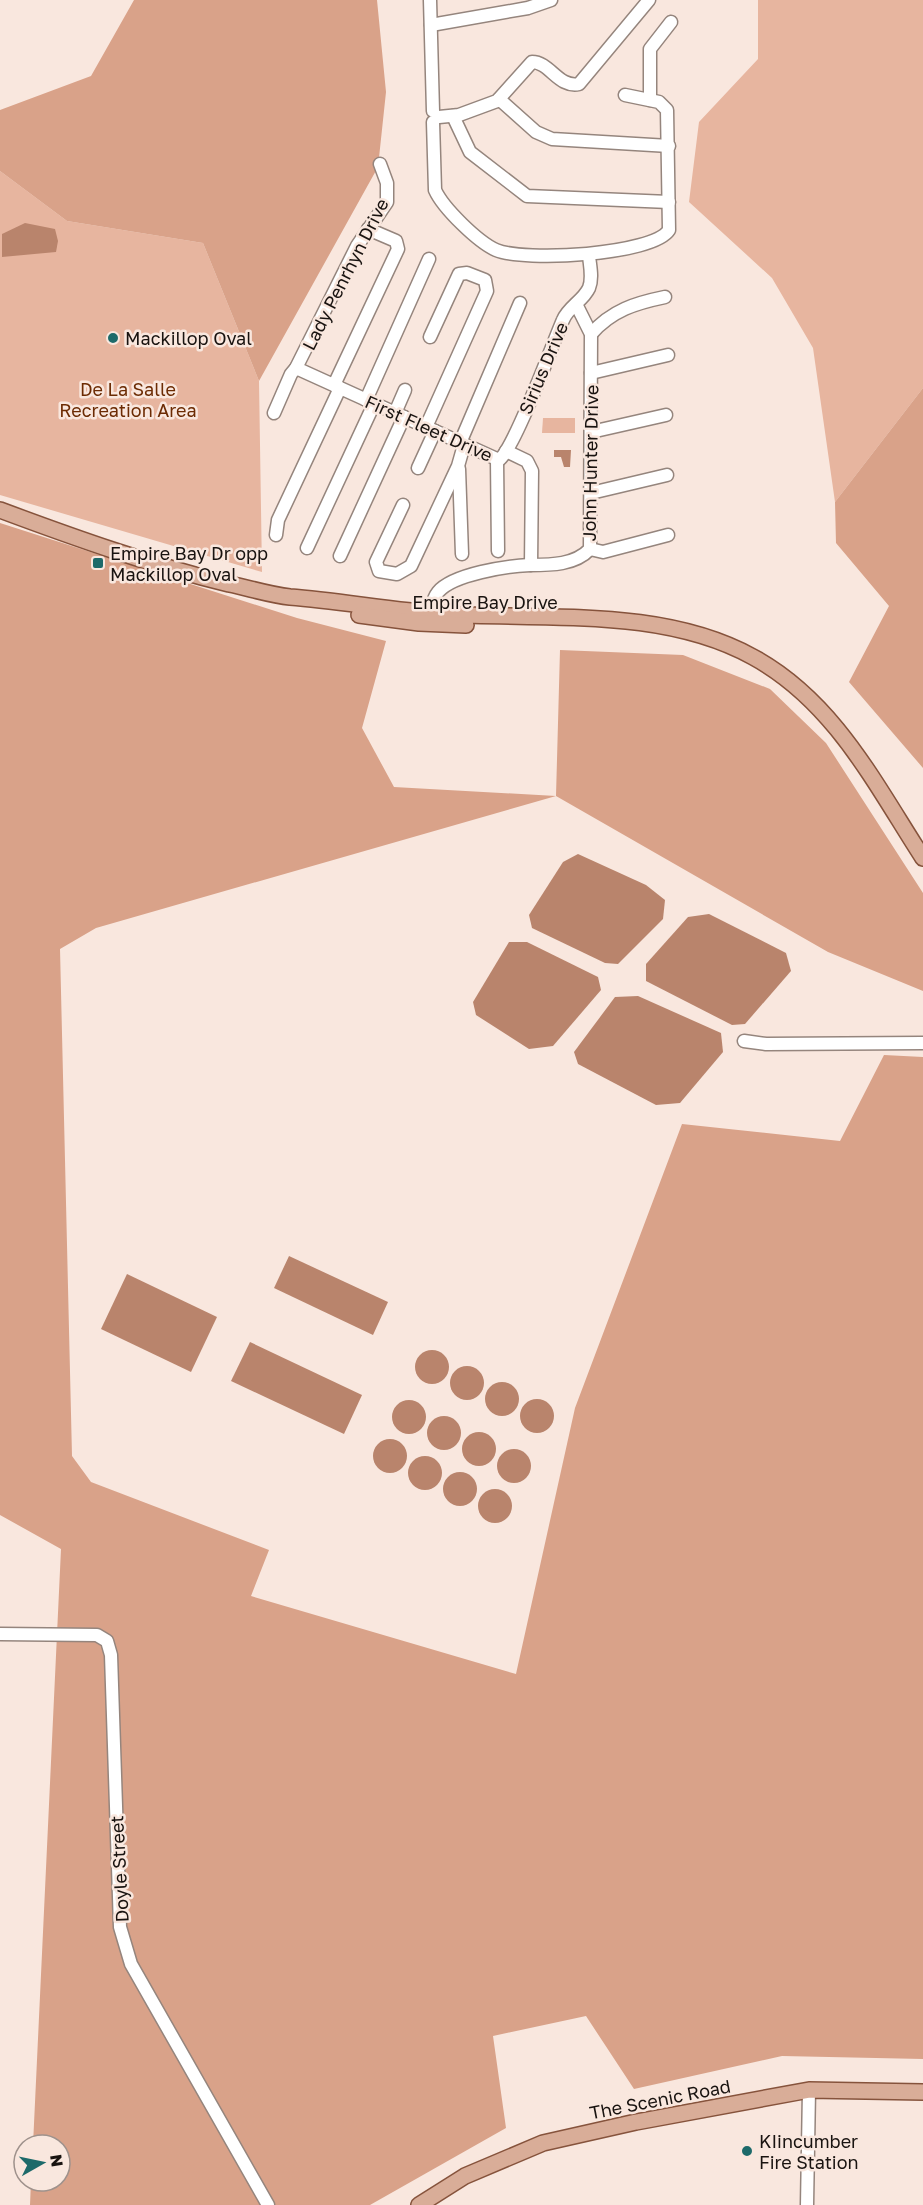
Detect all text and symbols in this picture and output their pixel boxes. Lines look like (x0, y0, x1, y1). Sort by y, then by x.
street label: Lady Penrhyn Drive (297, 194, 393, 354)
street label: Sirius Drive (514, 319, 572, 417)
place label: Mackillop Oval (125, 327, 252, 349)
marker: Mackillop Oval (106, 331, 120, 345)
park label: De La Salle Recreation Area (59, 378, 197, 421)
street label: John Hunter Drive (578, 384, 602, 542)
street label: First Fleet Drive (362, 390, 496, 466)
place label: Empire Bay Dr opp Mackillop Oval (110, 542, 268, 585)
marker: Empire Bay Dr opp Mackillop Oval (91, 556, 105, 570)
street label: Empire Bay Drive (412, 591, 558, 613)
street label: Doyle Street (105, 1815, 133, 1923)
street label: The Scenic Road (588, 2075, 732, 2123)
place label: KIincumber Fire Station (759, 2130, 859, 2173)
north arrow (12, 2133, 72, 2193)
marker: KIincumber Fire Station (740, 2144, 754, 2158)
text: N (46, 2153, 68, 2168)

